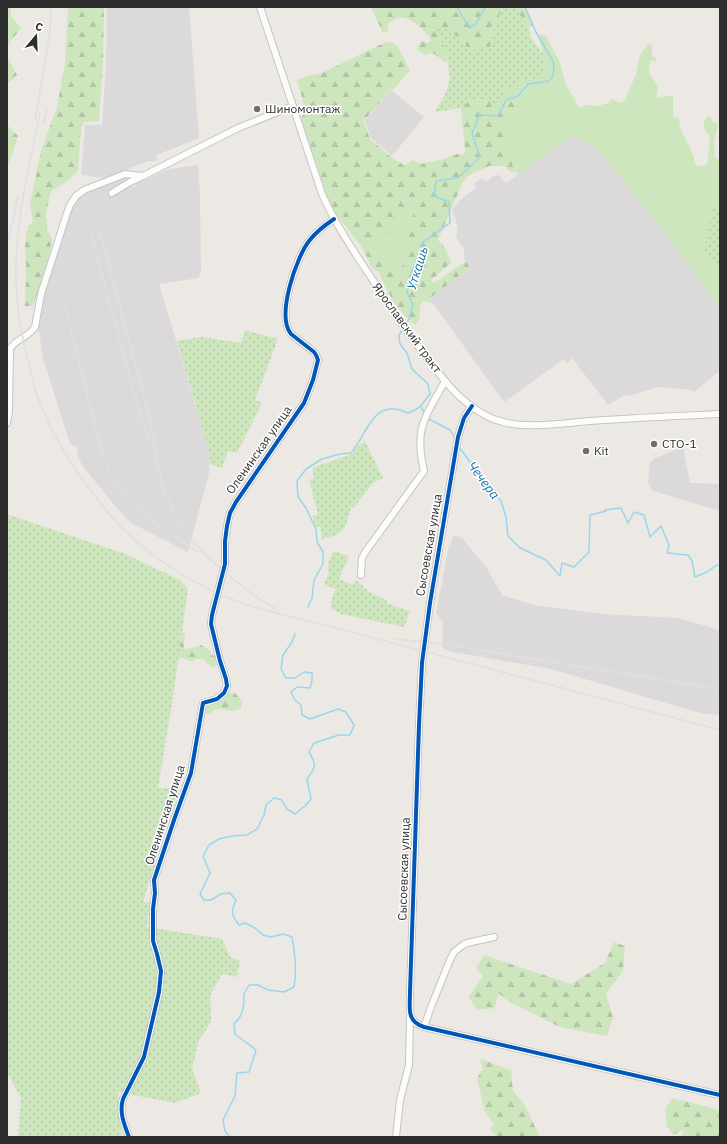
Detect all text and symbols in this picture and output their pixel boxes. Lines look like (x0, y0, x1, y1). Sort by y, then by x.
north arrow (16, 16, 56, 56)
text: С (34, 19, 45, 34)
place label: Шиномонтаж (265, 101, 341, 116)
marker: Шиномонтаж (252, 104, 262, 114)
water label: Уткашь (403, 244, 432, 292)
street label: Ярославский тракт (370, 280, 445, 376)
street label: Оленинская улица (223, 402, 295, 497)
place label: СТО-1 (662, 436, 697, 451)
marker: СТО-1 (649, 439, 659, 449)
place label: Kit (594, 443, 609, 458)
marker: Kit (581, 446, 591, 456)
water label: Чечера (464, 458, 503, 503)
street label: Сысоевская улица (412, 492, 445, 597)
street label: Оленинская улица (141, 762, 188, 867)
street label: Сысоевская улица (394, 816, 413, 921)

